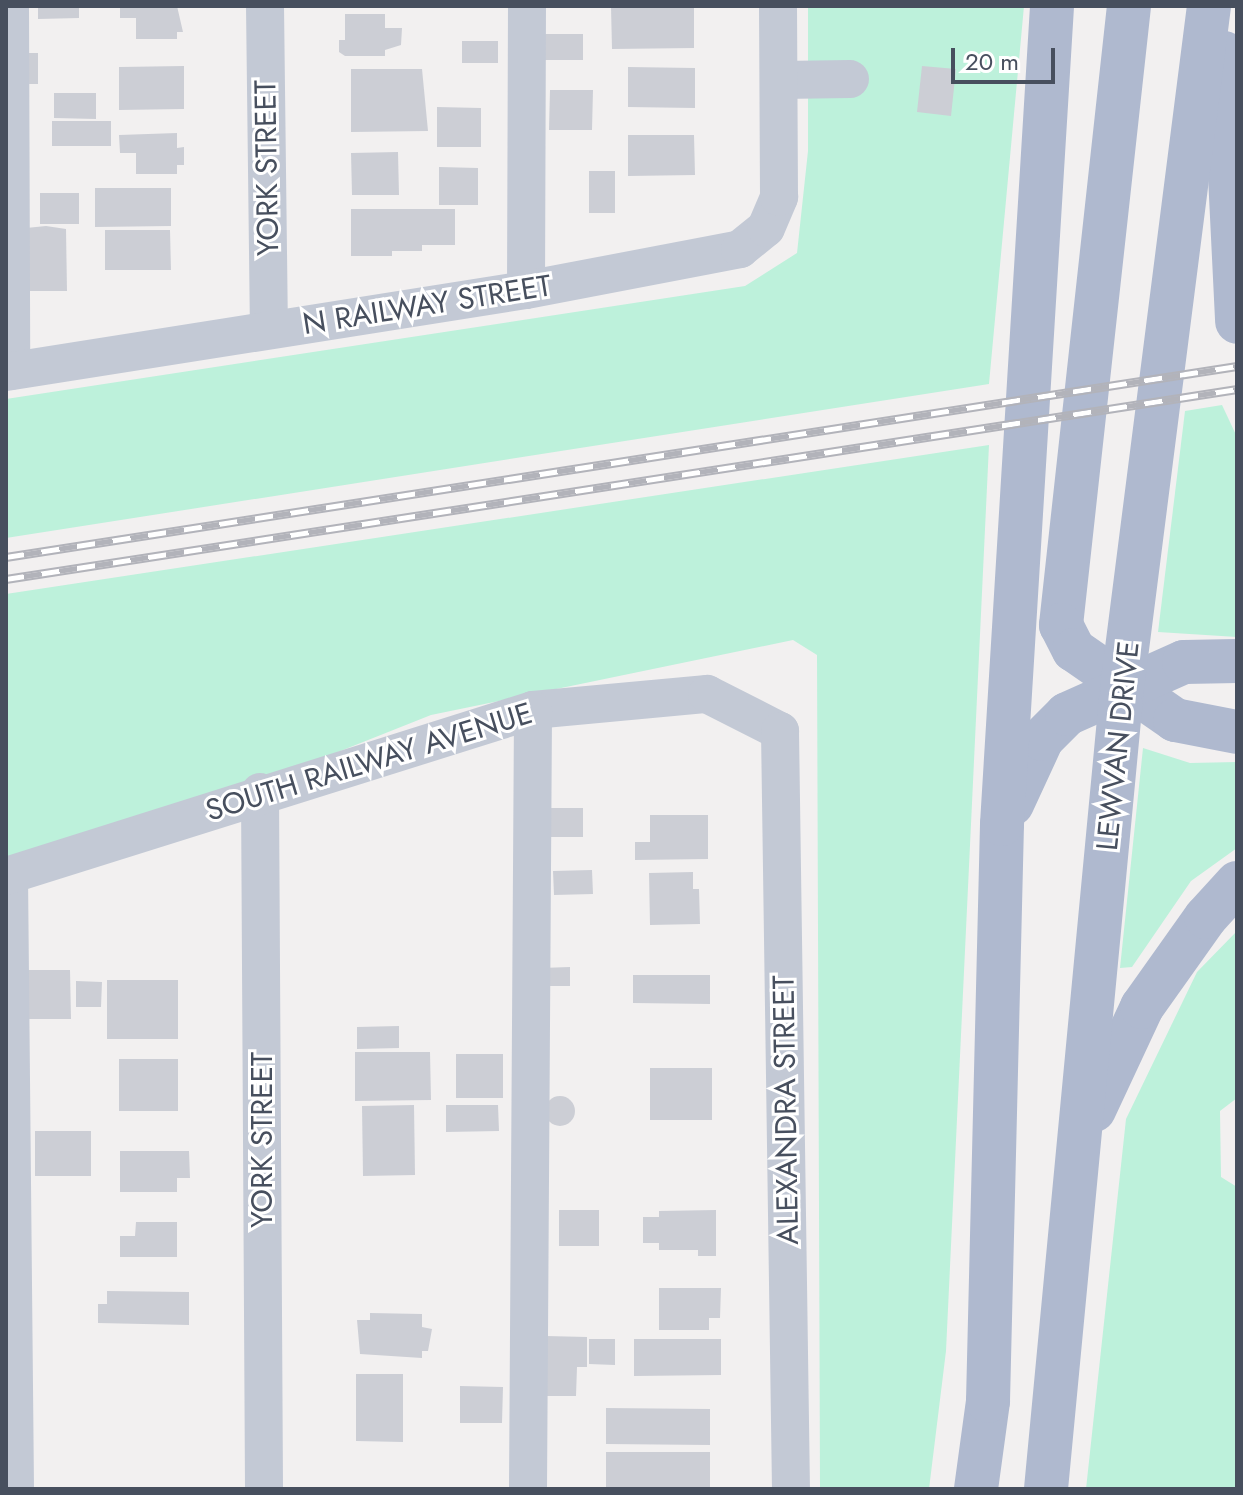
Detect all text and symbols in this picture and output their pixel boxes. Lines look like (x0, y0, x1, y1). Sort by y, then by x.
scale bar (955, 32, 1059, 82)
text: 20 m (965, 44, 1019, 79)
street label: YORK STREET (247, 80, 287, 256)
street label: N RAILWAY STREET (300, 268, 554, 342)
street label: LEWVAN DRIVE (1089, 640, 1147, 852)
street label: SOUTH RAILWAY AVENUE (201, 695, 537, 829)
street label: ALEXANDRA STREET (766, 975, 806, 1245)
street label: YORK STREET (244, 1052, 280, 1228)

